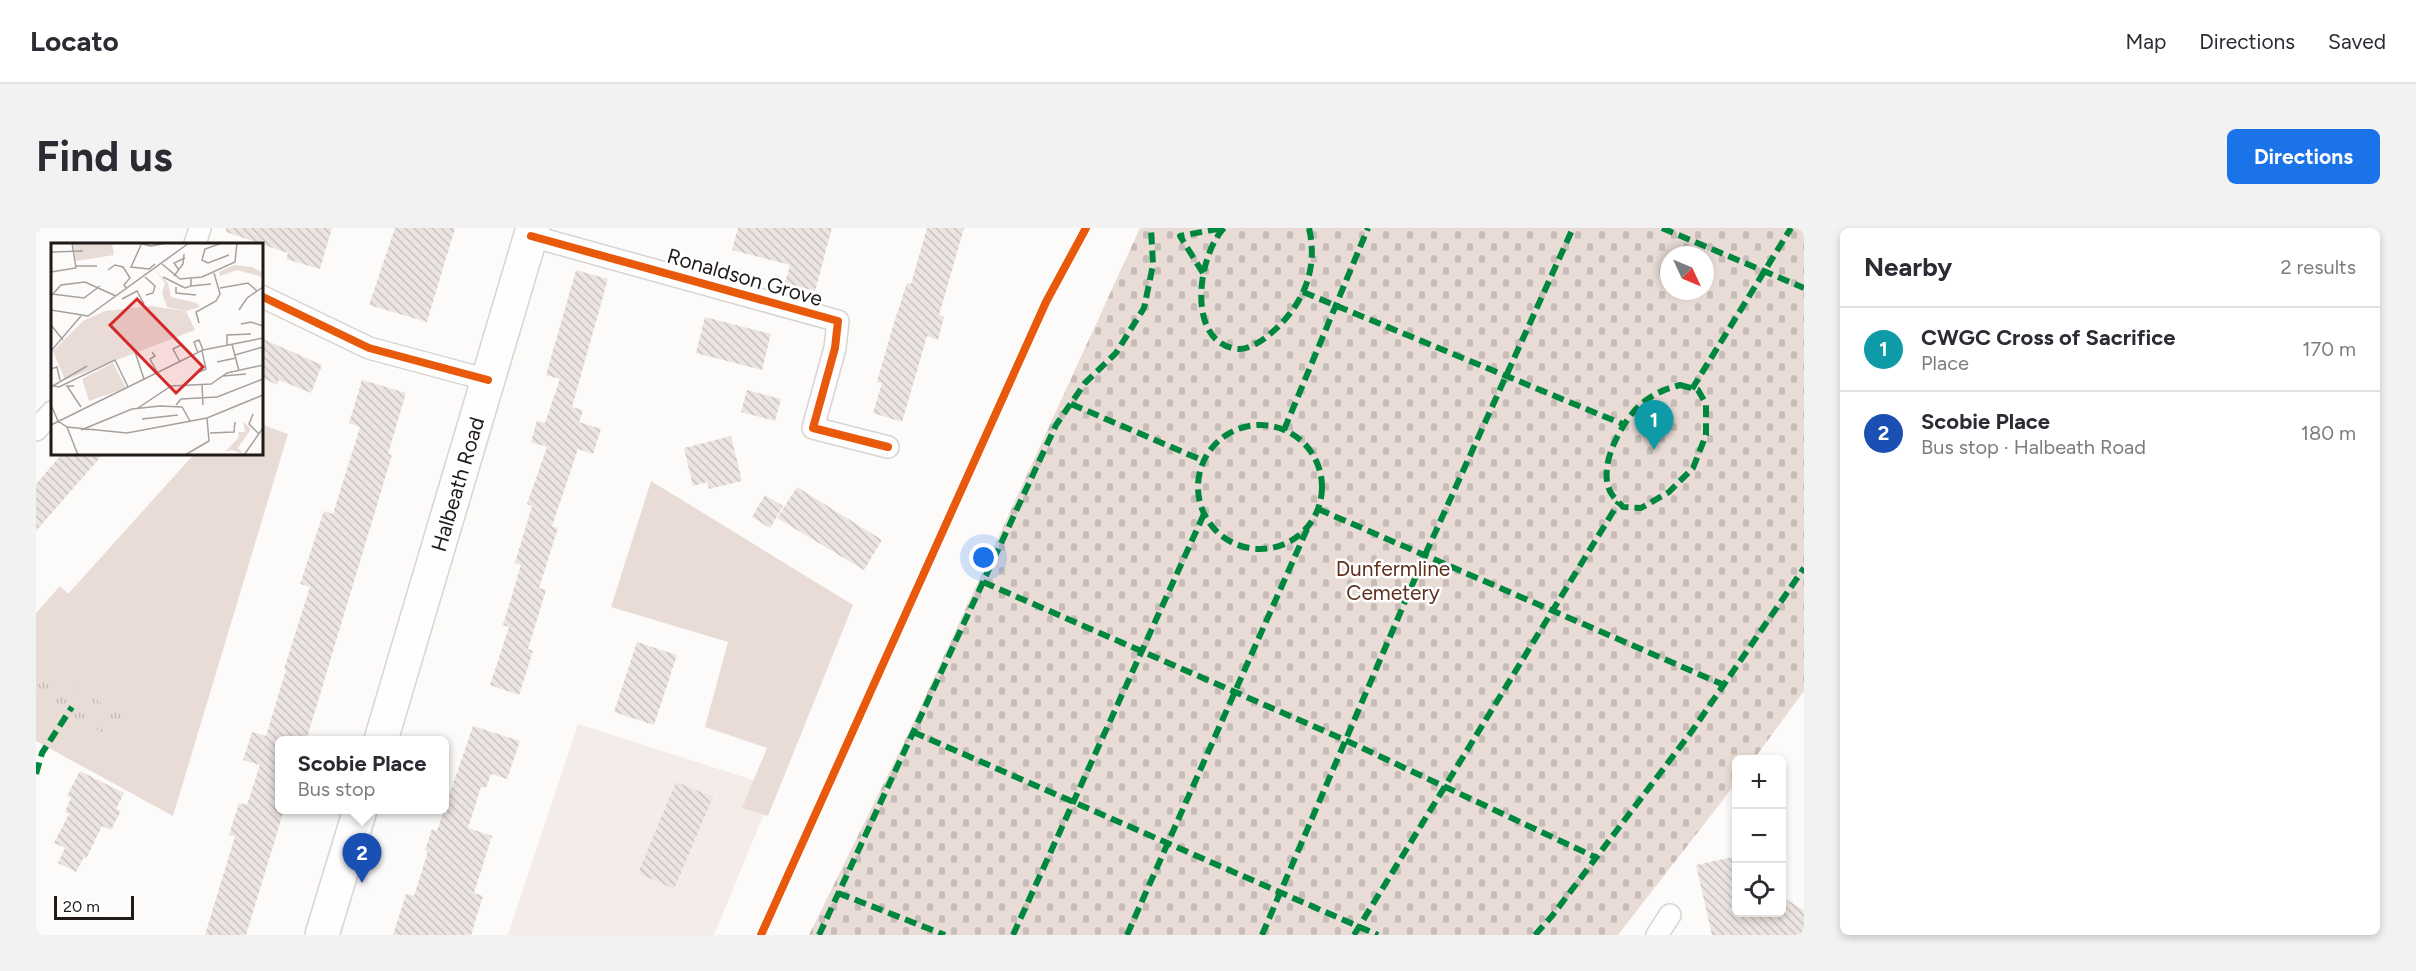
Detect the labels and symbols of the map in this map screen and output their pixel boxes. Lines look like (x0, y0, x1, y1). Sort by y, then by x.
inset map (51, 243, 262, 454)
street label: Ronaldson Grove (664, 243, 826, 311)
north arrow (1660, 246, 1714, 300)
pin: 1 (1634, 400, 1674, 450)
street label: Halbeath Road (425, 414, 489, 554)
your location (969, 543, 998, 572)
park label: Dunfermline Cemetery (1336, 556, 1450, 605)
pin: 2 (342, 834, 382, 883)
scale bar (54, 893, 134, 920)

